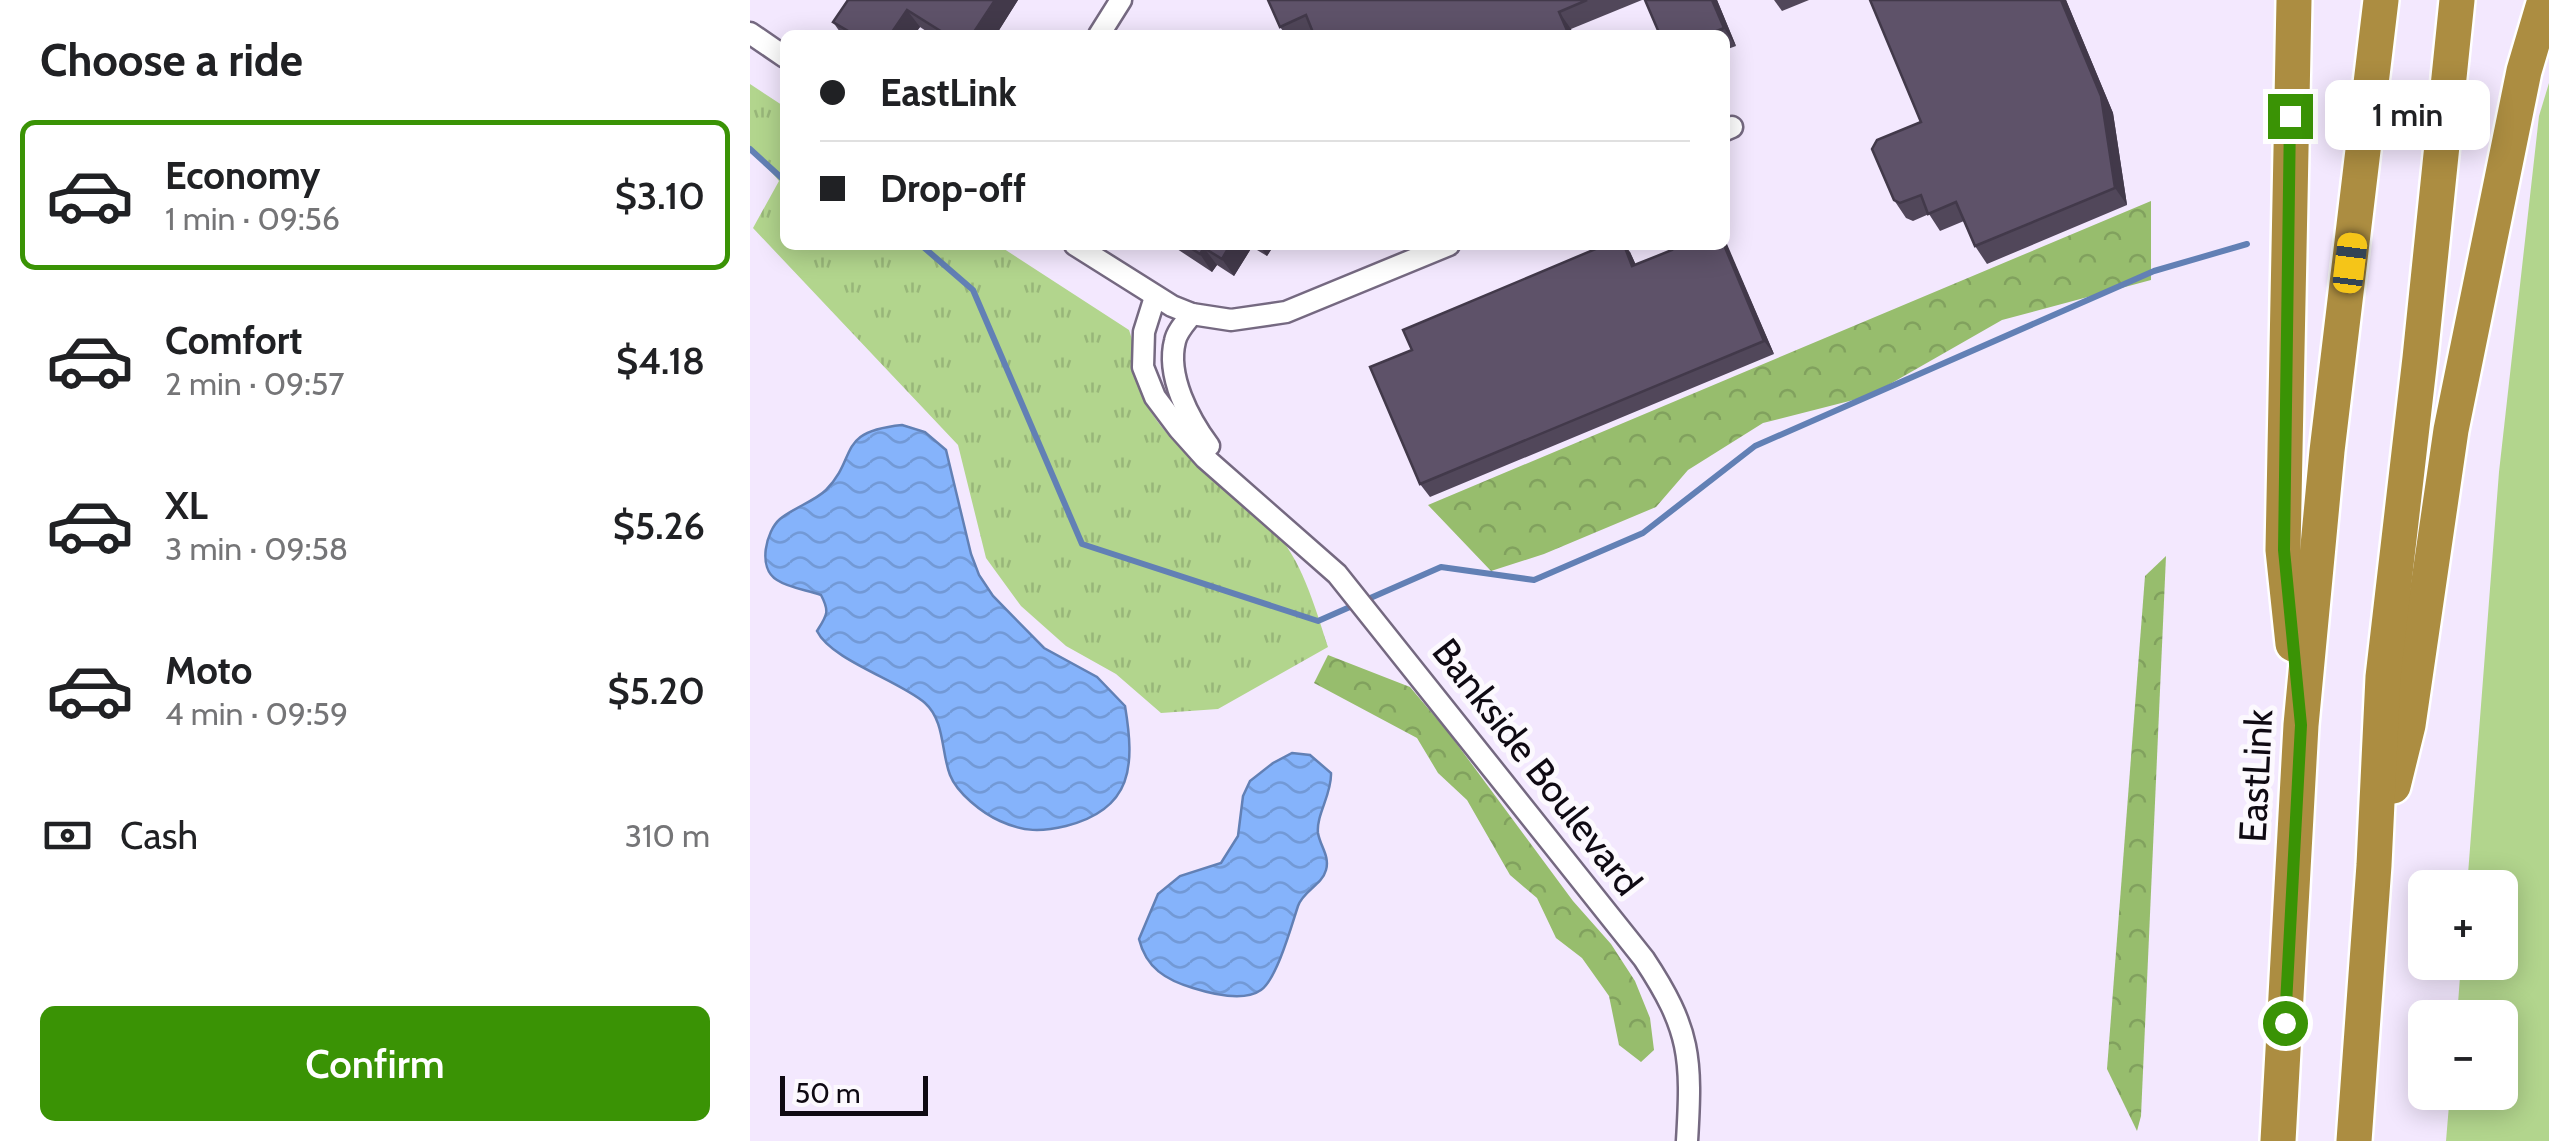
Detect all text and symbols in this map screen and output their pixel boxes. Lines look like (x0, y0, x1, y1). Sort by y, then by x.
text: Choose a ride (40, 33, 303, 87)
text: EastLink (880, 69, 1017, 116)
callout: 1 min (2325, 81, 2490, 151)
route end (2268, 94, 2313, 139)
text: 1 min (2372, 95, 2443, 134)
icon: car (45, 150, 135, 240)
text: Economy (165, 152, 320, 199)
text: Drop-off (880, 165, 1026, 212)
text: $3.10 (615, 172, 705, 219)
text: 1 min · 09:56 (165, 199, 340, 238)
car (2331, 231, 2369, 295)
icon: car (45, 315, 135, 405)
text: Comfort (165, 317, 302, 364)
text: $4.18 (616, 337, 705, 384)
text: 2 min · 09:57 (165, 364, 344, 403)
icon: car (45, 480, 135, 570)
text: XL (165, 482, 208, 529)
text: $5.26 (613, 502, 705, 549)
text: 3 min · 09:58 (165, 529, 348, 568)
street label: Bankside Boulevard (1423, 629, 1652, 904)
icon: car (45, 645, 135, 735)
text: Moto (165, 647, 252, 694)
text: $5.20 (607, 667, 705, 714)
text: 4 min · 09:59 (165, 694, 348, 733)
street label: EastLink (2229, 708, 2282, 844)
icon: cash (40, 808, 95, 863)
text: Cash (120, 812, 198, 859)
text: 310 m (625, 816, 710, 855)
map controls (2408, 870, 2518, 1110)
button: + (2408, 870, 2518, 980)
button: − (2408, 1000, 2518, 1110)
route start (2263, 1001, 2308, 1046)
button: Confirm (40, 1006, 710, 1121)
scale bar (780, 1071, 928, 1116)
text: 50 m (795, 1076, 861, 1110)

